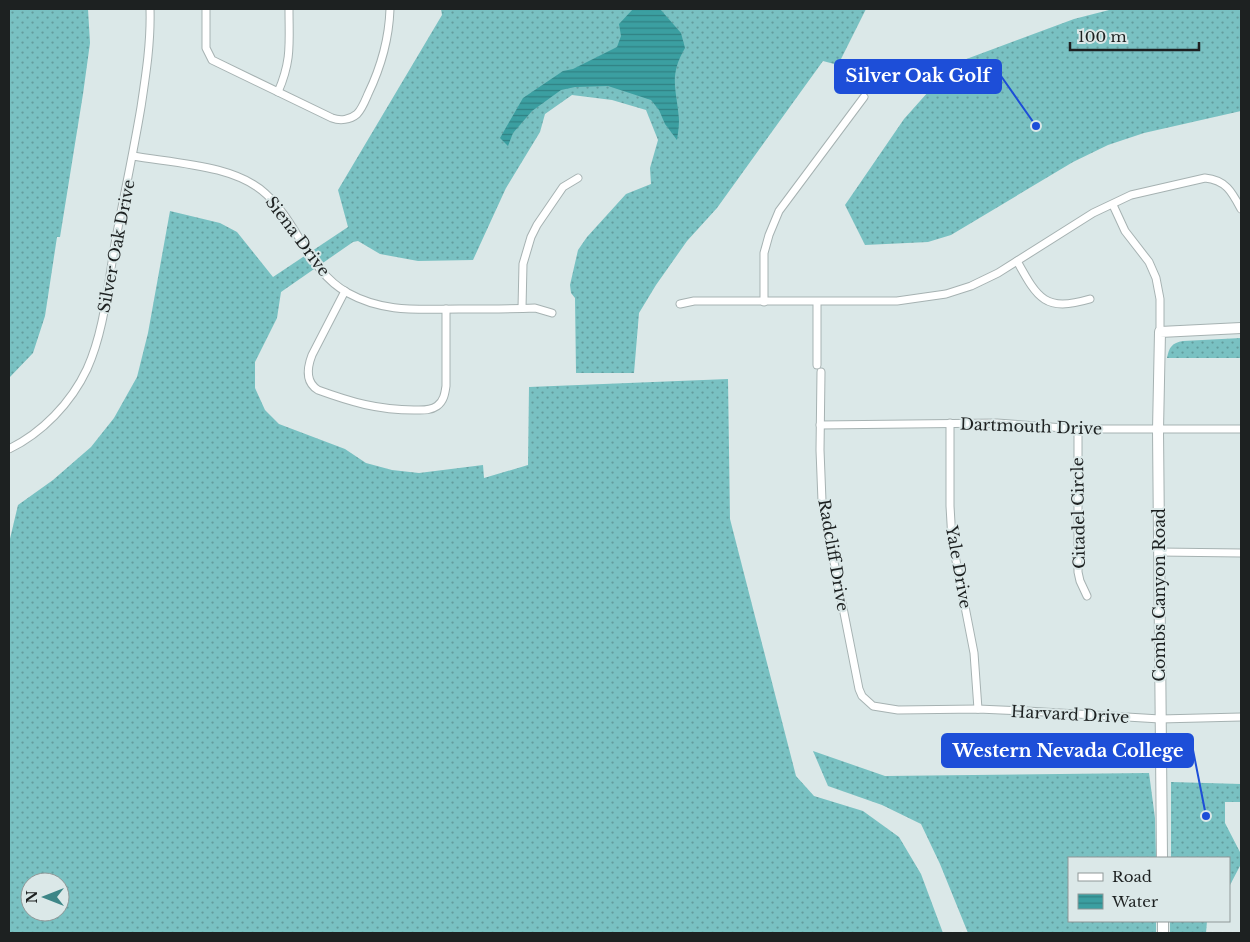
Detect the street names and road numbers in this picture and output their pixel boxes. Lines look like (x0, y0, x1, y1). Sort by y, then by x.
street label: Silver Oak Drive (93, 178, 139, 314)
street label: Siena Drive (261, 192, 335, 280)
street label: Dartmouth Drive (960, 414, 1102, 438)
street label: Citadel Circle (1067, 457, 1089, 569)
street label: Radcliff Drive (814, 497, 854, 613)
street label: Combs Canyon Road (1149, 508, 1169, 682)
street label: Yale Drive (942, 523, 976, 610)
street label: Harvard Drive (1010, 701, 1130, 727)

